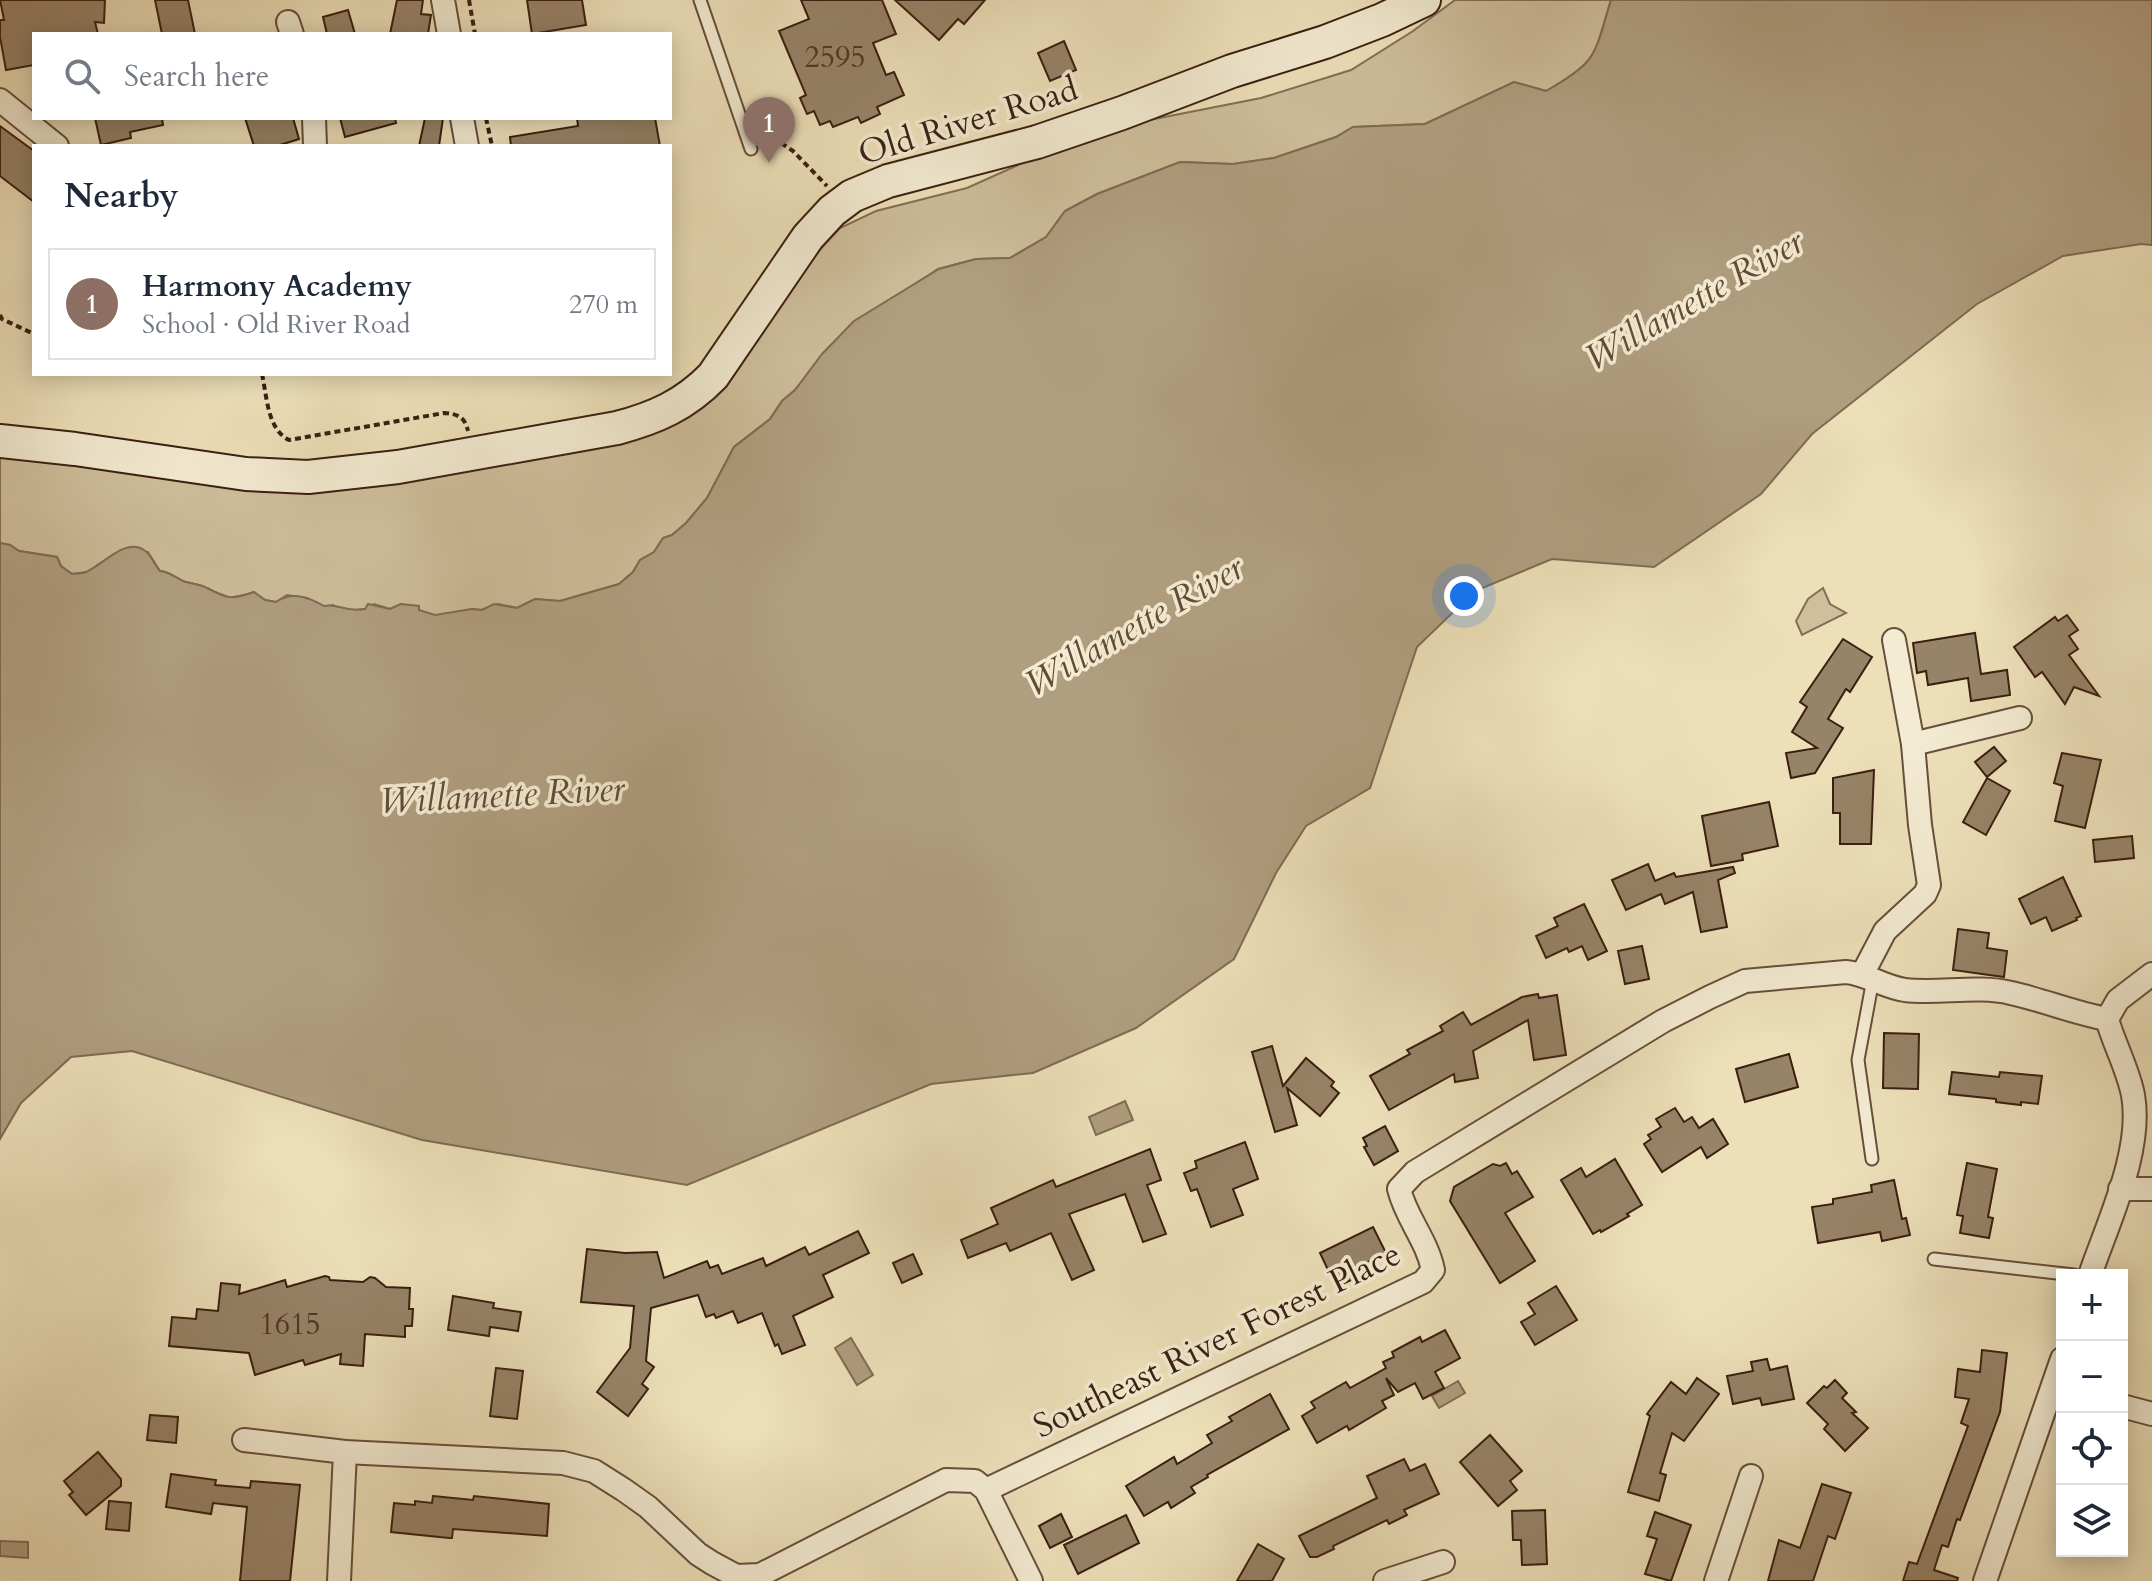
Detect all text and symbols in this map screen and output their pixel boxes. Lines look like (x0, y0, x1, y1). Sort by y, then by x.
search box (32, 32, 672, 120)
house number: 2595 (804, 37, 866, 78)
icon: search (60, 54, 104, 98)
text: Search here (124, 56, 269, 97)
street label: Old River Road (853, 66, 1083, 176)
pin: 1 (743, 97, 795, 163)
text: Nearby (64, 173, 179, 219)
water label: Willamette River (1576, 217, 1813, 382)
text: Harmony Academy (142, 266, 412, 307)
text: 1 (85, 287, 99, 322)
text: 270 m (569, 287, 638, 322)
text: School · Old River Road (142, 307, 410, 342)
water label: Willamette River (1016, 543, 1253, 708)
your location (1444, 576, 1484, 616)
water label: Willamette River (378, 764, 627, 826)
street label: Southeast River Forest Place (1026, 1231, 1408, 1449)
map controls (2056, 1269, 2128, 1557)
button: + (2056, 1269, 2128, 1341)
house number: 1615 (259, 1304, 321, 1345)
button: − (2056, 1341, 2128, 1413)
button: locate (2056, 1413, 2128, 1485)
button: layers (2056, 1485, 2128, 1557)

